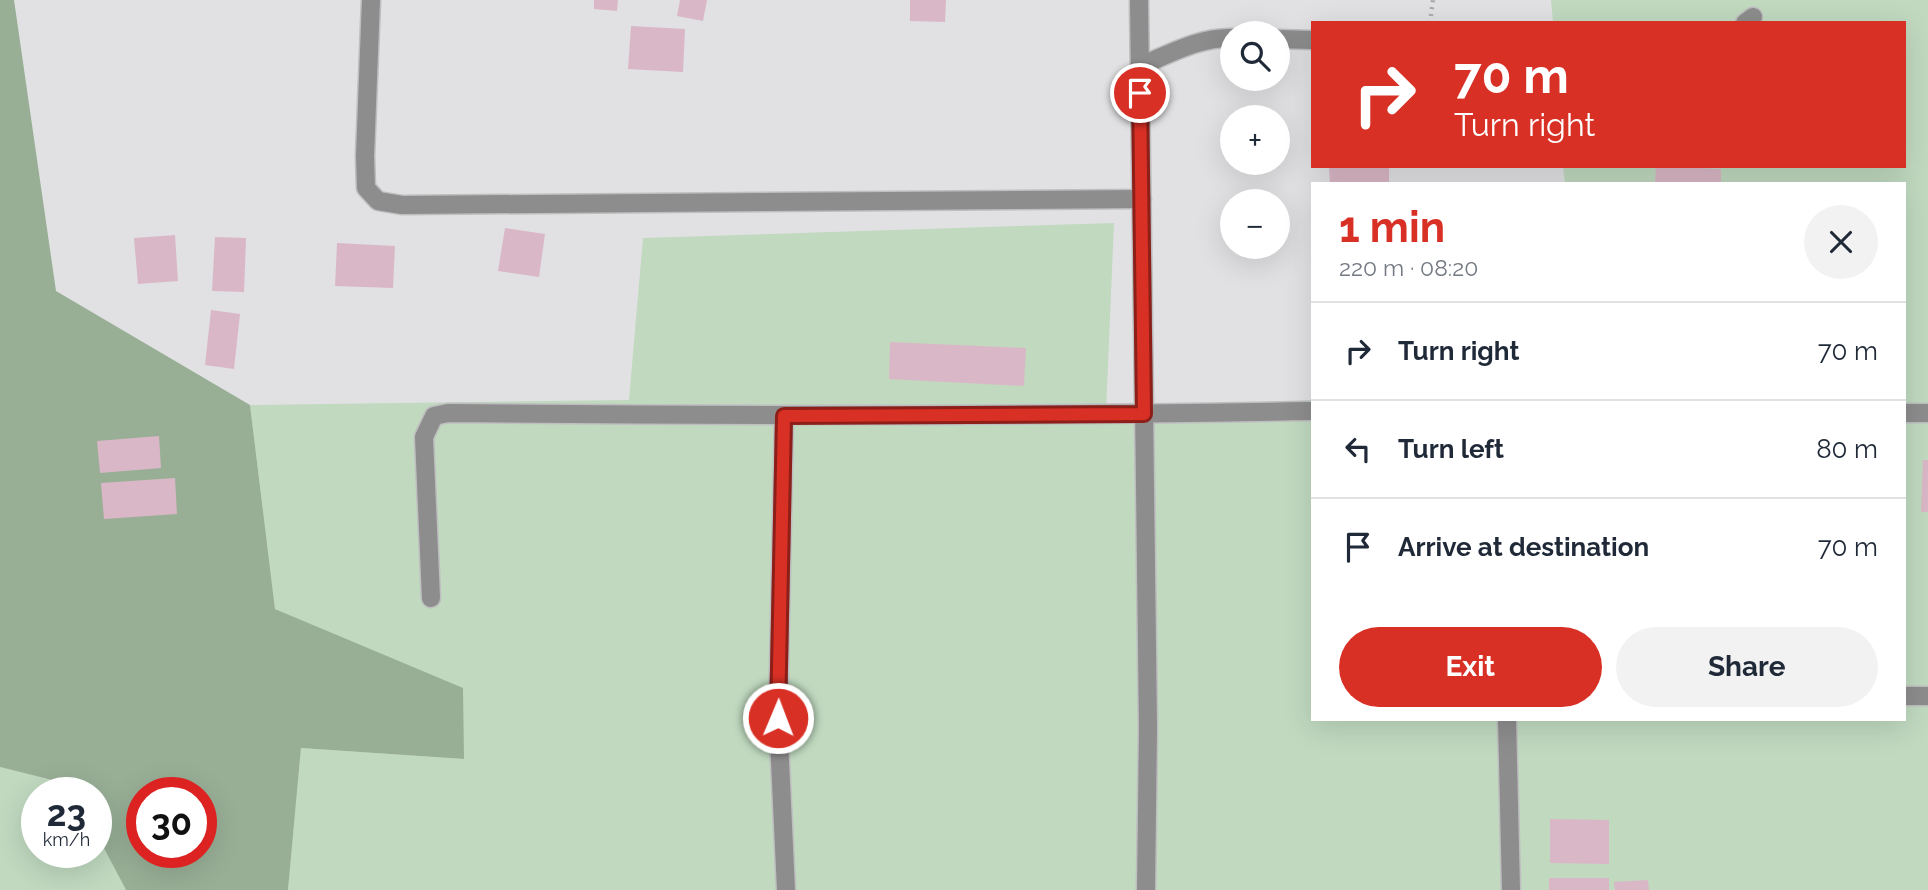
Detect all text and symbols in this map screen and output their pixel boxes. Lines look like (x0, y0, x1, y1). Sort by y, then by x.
map controls (1220, 21, 1290, 259)
button: search (1220, 21, 1290, 91)
text: 70 m (1454, 47, 1569, 104)
icon: right (1339, 49, 1430, 140)
pin (1110, 63, 1170, 123)
icon: arrive (1121, 74, 1159, 112)
button: + (1220, 105, 1290, 175)
text: Turn right (1454, 106, 1595, 143)
button: − (1220, 189, 1290, 259)
text: 1 min (1339, 203, 1445, 252)
button: close (1804, 205, 1878, 279)
text: 220 m · 08:20 (1339, 254, 1478, 281)
icon: right (1339, 332, 1377, 370)
text: Turn right (1398, 336, 1519, 366)
text: 70 m (1818, 336, 1878, 366)
icon: left (1339, 430, 1377, 468)
text: Turn left (1398, 434, 1504, 464)
text: 80 m (1816, 434, 1878, 464)
icon: arrive (1339, 528, 1377, 566)
text: Arrive at destination (1398, 532, 1649, 562)
text: 70 m (1818, 532, 1878, 562)
button: Exit (1339, 627, 1602, 707)
button: Share (1616, 627, 1878, 707)
position arrow (741, 681, 815, 755)
speed limit sign: 30 (126, 777, 217, 868)
text: 23 (47, 793, 86, 834)
text: km/h (43, 829, 90, 850)

